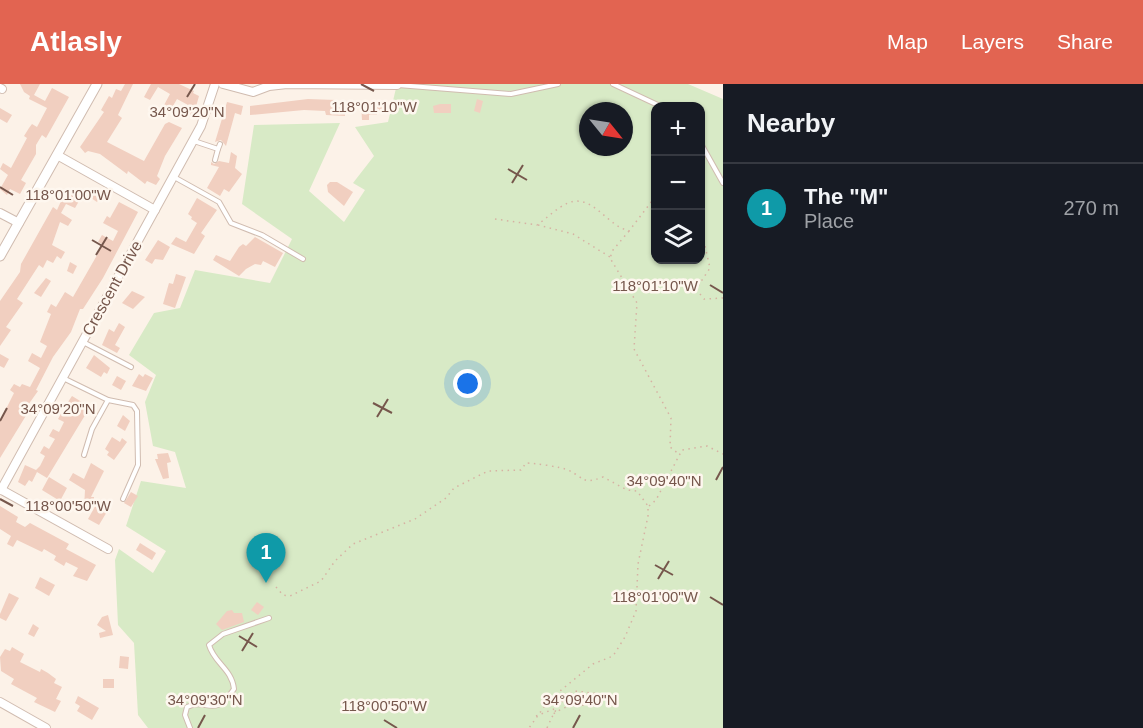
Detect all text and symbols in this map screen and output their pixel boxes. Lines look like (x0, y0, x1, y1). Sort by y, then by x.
text: Atlasly (30, 26, 122, 57)
text: Map (887, 30, 928, 53)
text: Layers (961, 30, 1024, 53)
text: Share (1057, 30, 1113, 53)
text: 118°01'10"W (331, 98, 418, 115)
north arrow (579, 102, 633, 156)
map controls (651, 102, 705, 264)
button: + (651, 102, 705, 156)
text: 34°09'20"N (149, 103, 225, 120)
text: Nearby (747, 108, 835, 138)
button: − (651, 156, 705, 210)
text: The "M" (804, 184, 888, 209)
text: 118°01'00"W (25, 186, 112, 203)
text: 1 (761, 197, 772, 219)
text: 270 m (1063, 197, 1119, 219)
button: layers (651, 210, 705, 264)
text: Place (804, 210, 854, 232)
street label: Crescent Drive (79, 238, 145, 338)
text: 118°01'10"W (612, 277, 699, 294)
your location (453, 369, 482, 398)
text: 34°09'20"N (20, 400, 96, 417)
text: 34°09'40"N (626, 472, 702, 489)
text: 118°00'50"W (25, 497, 112, 514)
pin: 1 (246, 534, 286, 583)
text: 118°01'00"W (612, 588, 699, 605)
text: 34°09'30"N (167, 691, 243, 708)
text: 34°09'40"N (542, 691, 618, 708)
text: 118°00'50"W (341, 697, 428, 714)

